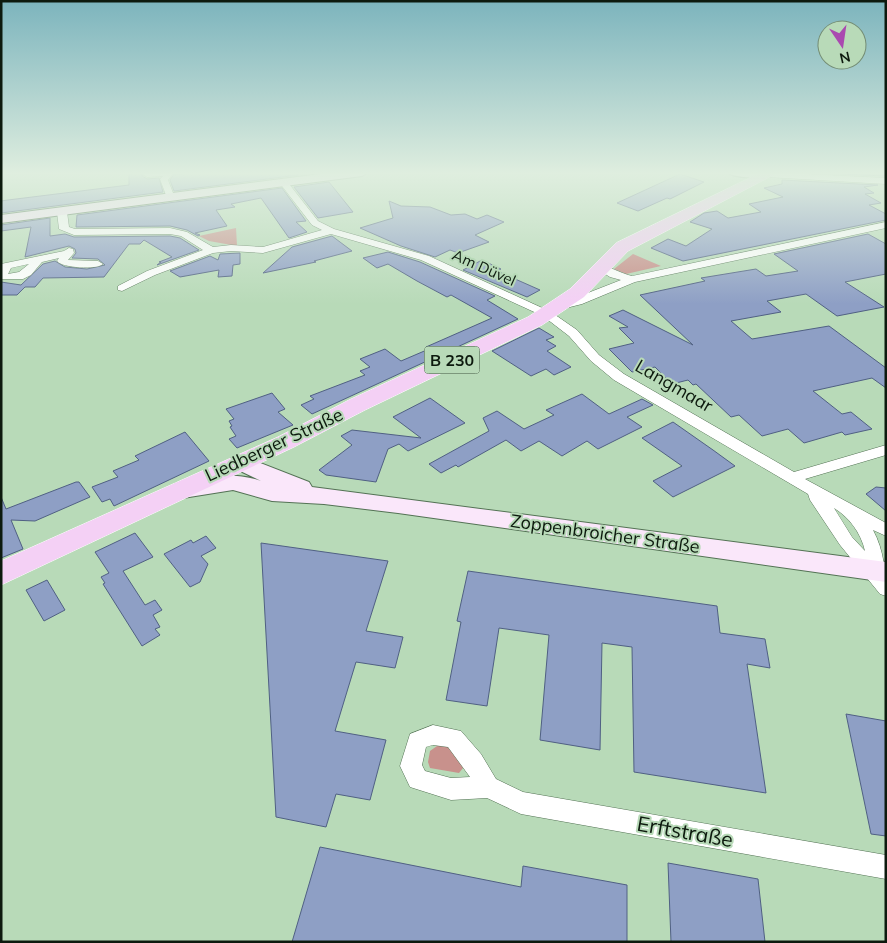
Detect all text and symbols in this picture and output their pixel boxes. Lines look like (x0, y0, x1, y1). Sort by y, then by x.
north arrow (817, 20, 867, 70)
text: N (838, 48, 852, 68)
street label: Am Düvel (449, 245, 519, 290)
road number: B 230 (424, 346, 480, 374)
street label: Langmaar (631, 354, 718, 417)
street label: Liedberger Straße (201, 403, 346, 487)
street label: Zoppenbroicher Straße (509, 509, 701, 558)
street label: Erftstraße (635, 810, 735, 852)

